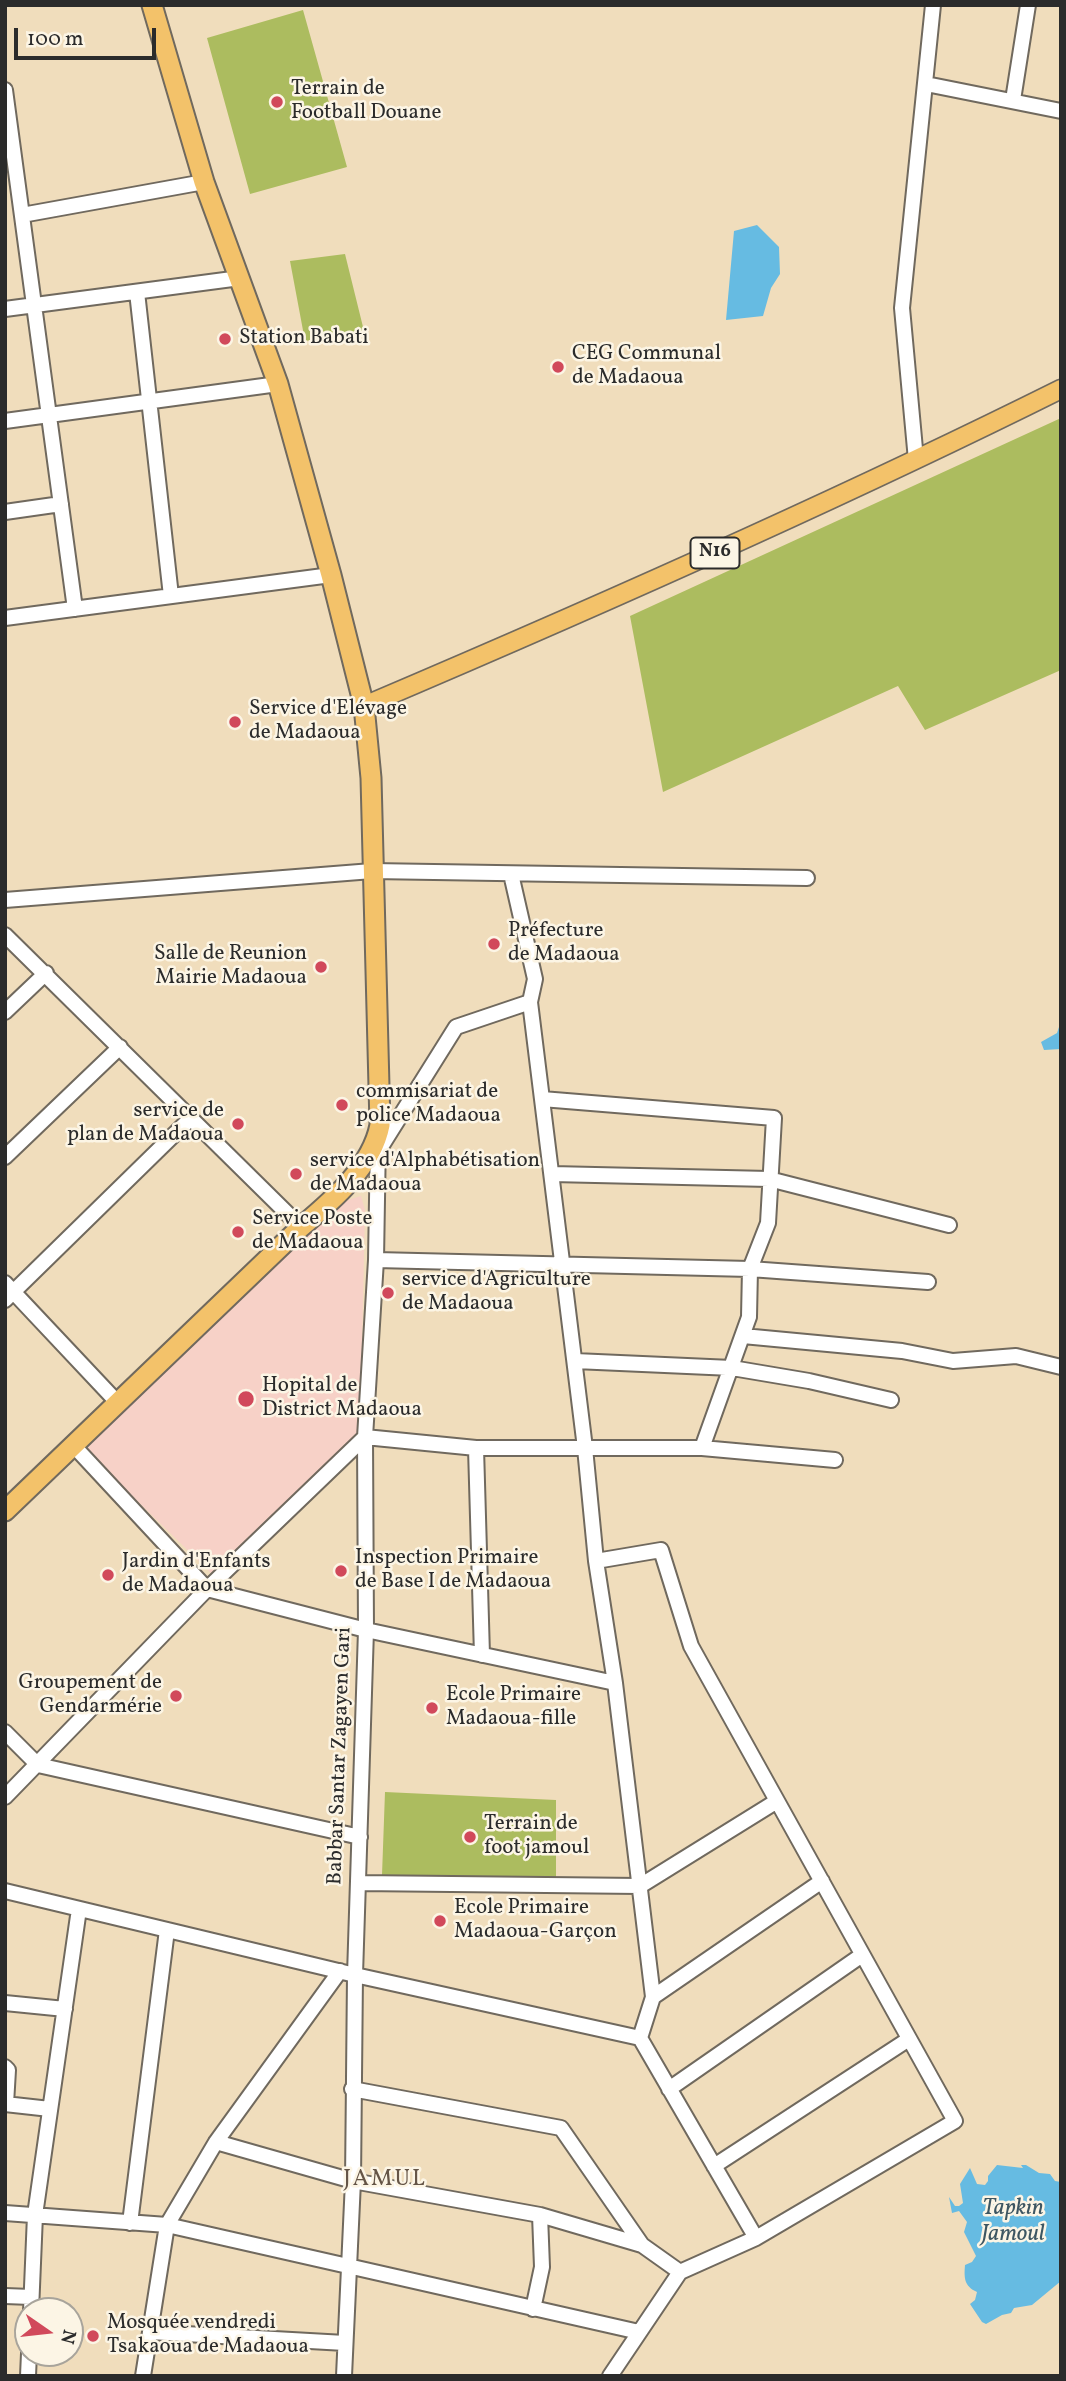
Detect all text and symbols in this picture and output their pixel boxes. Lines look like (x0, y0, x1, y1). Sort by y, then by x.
scale bar (18, 14, 159, 58)
text: 100 m (27, 25, 84, 54)
place label: Terrain de Football Douane (291, 77, 441, 127)
marker: Terrain de Football Douane (269, 94, 285, 110)
place label: Station Babati (239, 326, 369, 352)
marker: Station Babati (217, 331, 233, 347)
place label: CEG Communal de Madaoua (572, 342, 721, 392)
marker: CEG Communal de Madaoua (550, 359, 566, 375)
road number: N16 (690, 538, 740, 568)
place label: Service d'Elévage de Madaoua (249, 697, 407, 747)
marker: Service d'Elévage de Madaoua (227, 714, 243, 730)
place label: Préfecture de Madaoua (508, 919, 620, 969)
marker: Préfecture de Madaoua (486, 936, 502, 952)
place label: Salle de Reunion Mairie Madaoua (154, 942, 307, 992)
marker: Salle de Reunion Mairie Madaoua (313, 959, 329, 975)
place label: commisariat de police Madaoua (356, 1080, 501, 1130)
marker: commisariat de police Madaoua (334, 1097, 350, 1113)
place label: service de plan de Madaoua (67, 1099, 224, 1149)
marker: service de plan de Madaoua (230, 1116, 246, 1132)
place label: service d'Alphabétisation de Madaoua (310, 1149, 540, 1199)
marker: service d'Alphabétisation de Madaoua (288, 1166, 304, 1182)
place label: Service Poste de Madaoua (252, 1207, 372, 1257)
marker: Service Poste de Madaoua (230, 1224, 246, 1240)
place label: service d'Agriculture de Madaoua (402, 1268, 591, 1318)
marker: service d'Agriculture de Madaoua (380, 1285, 396, 1301)
place label: Hopital de District Madaoua (262, 1374, 422, 1424)
marker: Hopital de District Madaoua (236, 1389, 256, 1409)
place label: Inspection Primaire de Base I de Madaoua (355, 1546, 551, 1596)
place label: Jardin d'Enfants de Madaoua (122, 1550, 271, 1600)
marker: Inspection Primaire de Base I de Madaoua (333, 1563, 349, 1579)
marker: Jardin d'Enfants de Madaoua (100, 1567, 116, 1583)
street label: Babbar Santar Zagayen Gari (324, 1627, 358, 1885)
place label: Groupement de Gendarmérie (18, 1671, 162, 1721)
place label: Ecole Primaire Madaoua-fille (446, 1683, 581, 1733)
marker: Groupement de Gendarmérie (168, 1688, 184, 1704)
marker: Ecole Primaire Madaoua-fille (424, 1700, 440, 1716)
place label: Terrain de foot jamoul (484, 1812, 589, 1862)
marker: Terrain de foot jamoul (462, 1829, 478, 1845)
place label: Ecole Primaire Madaoua-Garçon (454, 1896, 617, 1946)
marker: Ecole Primaire Madaoua-Garçon (432, 1913, 448, 1929)
district label: JAMUL (344, 2167, 426, 2195)
water label: Tapkin Jamoul (981, 2196, 1045, 2250)
north arrow (14, 2297, 84, 2367)
place label: Mosquée vendredi Tsakaoua de Madaoua (107, 2311, 309, 2361)
text: N (53, 2327, 82, 2346)
marker: Mosquée vendredi Tsakaoua de Madaoua (85, 2328, 101, 2344)

